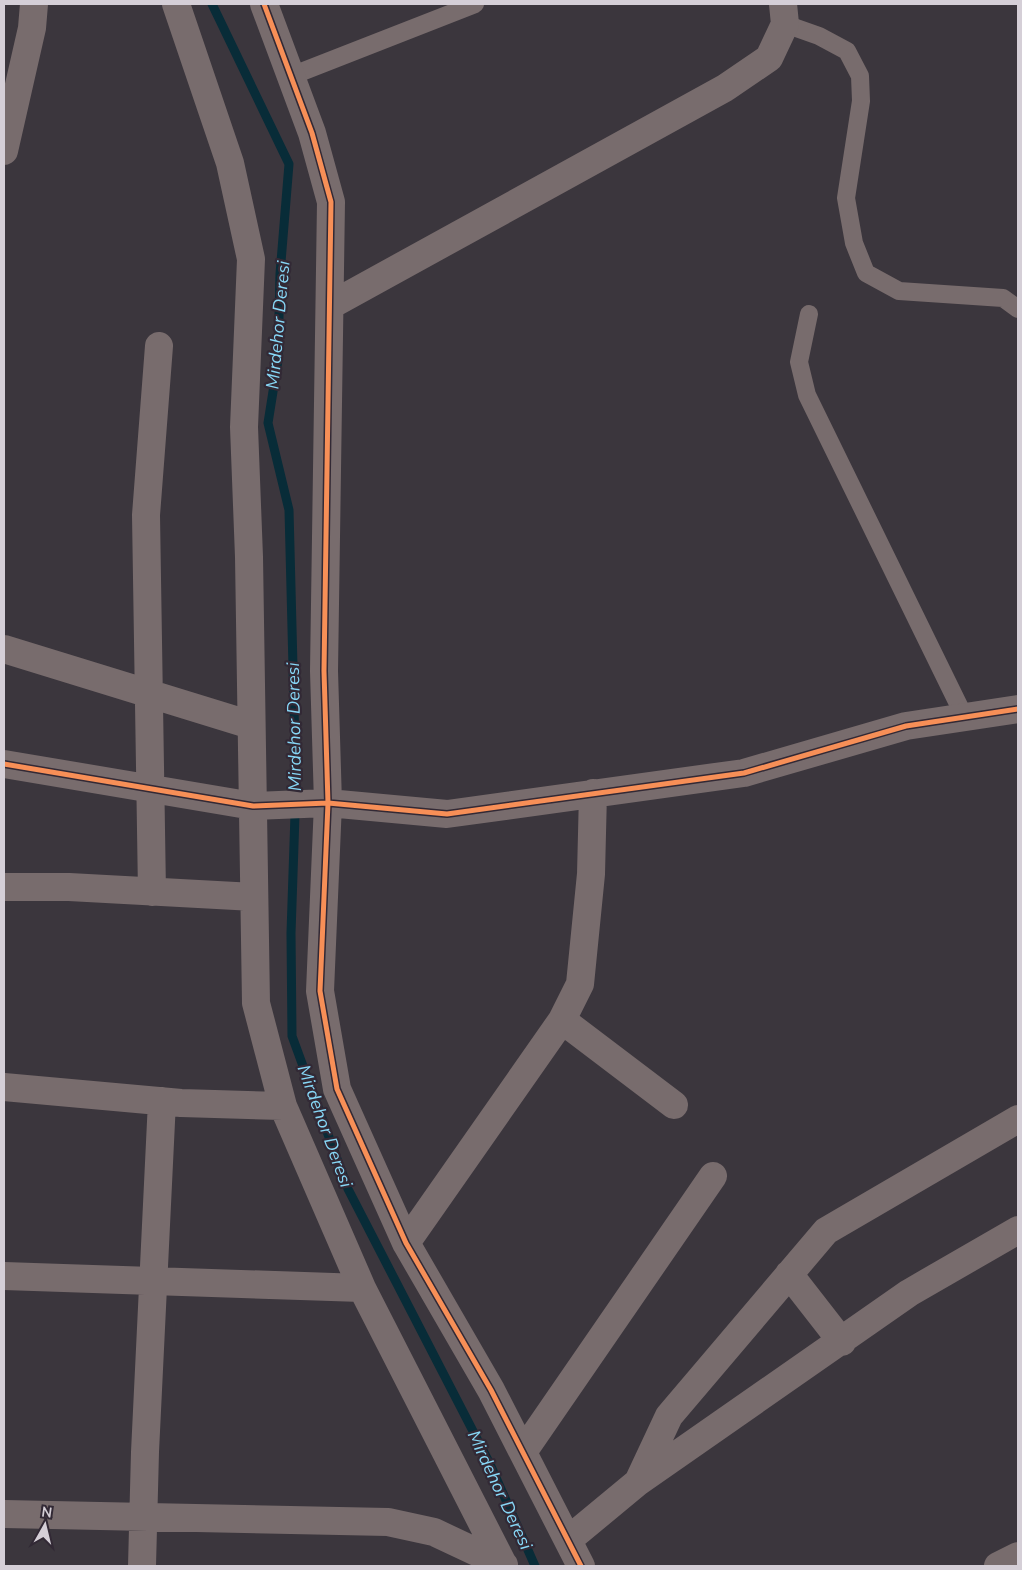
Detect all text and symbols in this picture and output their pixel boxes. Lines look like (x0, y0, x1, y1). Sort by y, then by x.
water label: Mirdehor Deresi (260, 259, 296, 390)
water label: Mirdehor Deresi (281, 662, 307, 792)
water label: Mirdehor Deresi (292, 1061, 359, 1191)
water label: Mirdehor Deresi (462, 1427, 538, 1554)
north arrow (20, 1500, 70, 1550)
text: N (40, 1502, 53, 1523)

